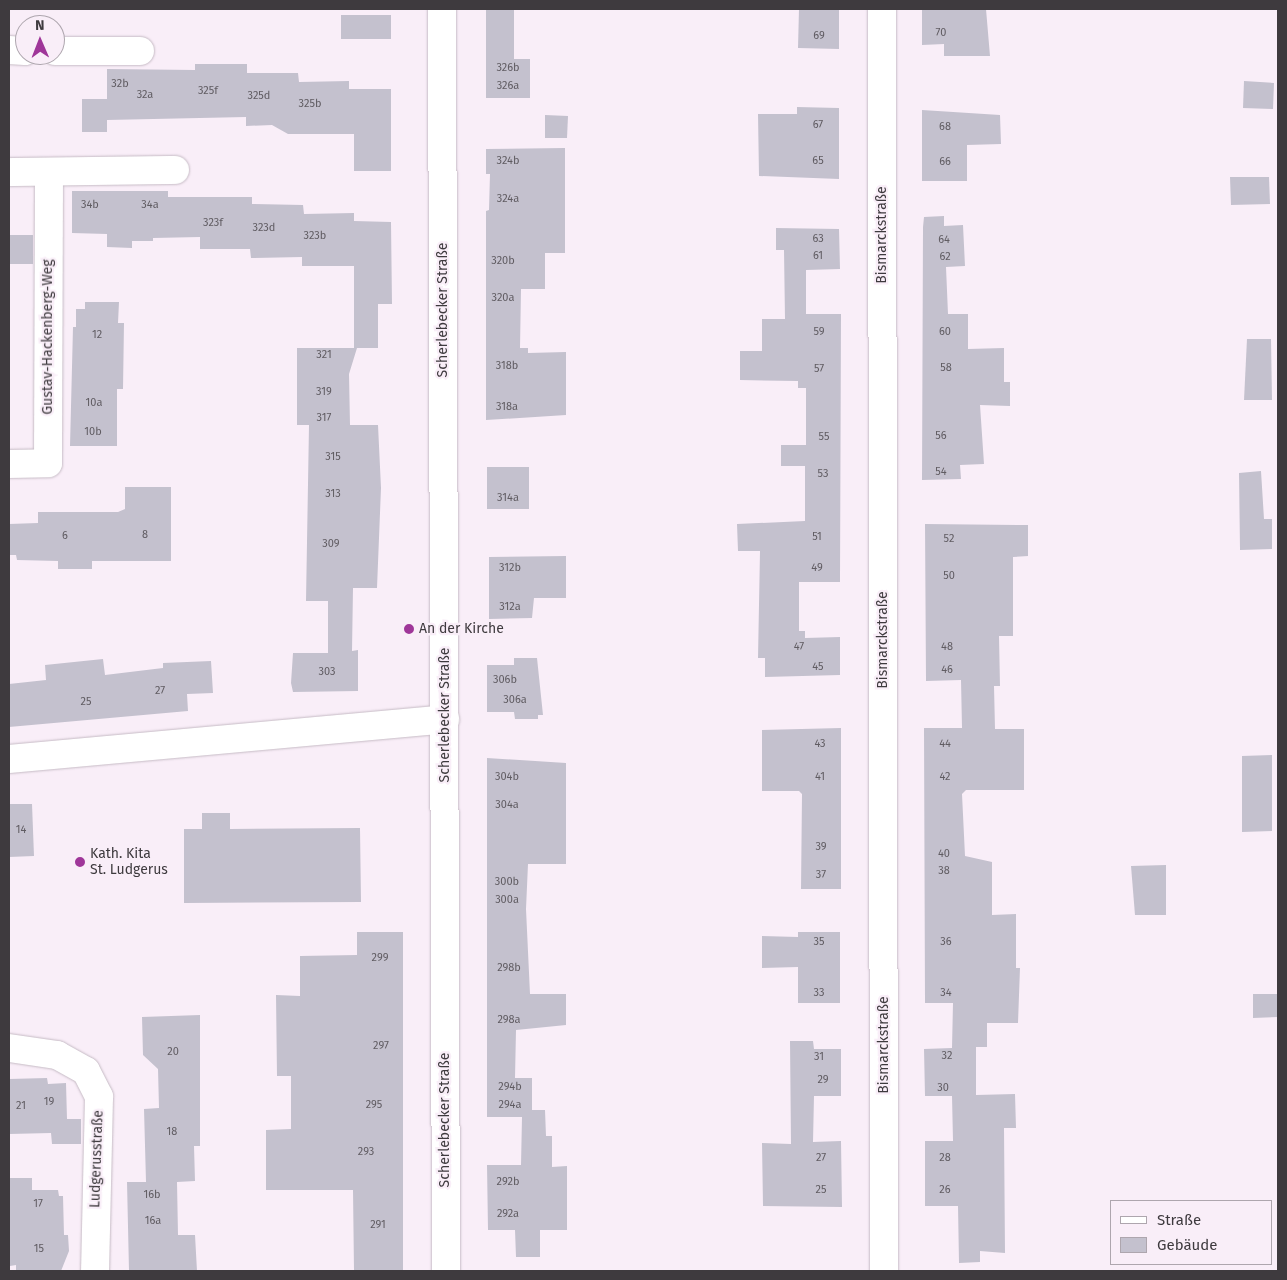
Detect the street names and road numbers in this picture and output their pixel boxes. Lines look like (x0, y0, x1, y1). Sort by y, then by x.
street label: Bismarckstraße (874, 186, 890, 284)
street label: Scherlebecker Straße (435, 243, 451, 377)
street label: Gustav-Hackenberg-Weg (40, 259, 56, 415)
street label: Bismarckstraße (875, 591, 891, 689)
street label: Scherlebecker Straße (437, 648, 453, 782)
street label: Bismarckstraße (876, 996, 892, 1094)
street label: Scherlebecker Straße (437, 1053, 453, 1187)
street label: Ludgerusstraße (87, 1110, 107, 1208)

